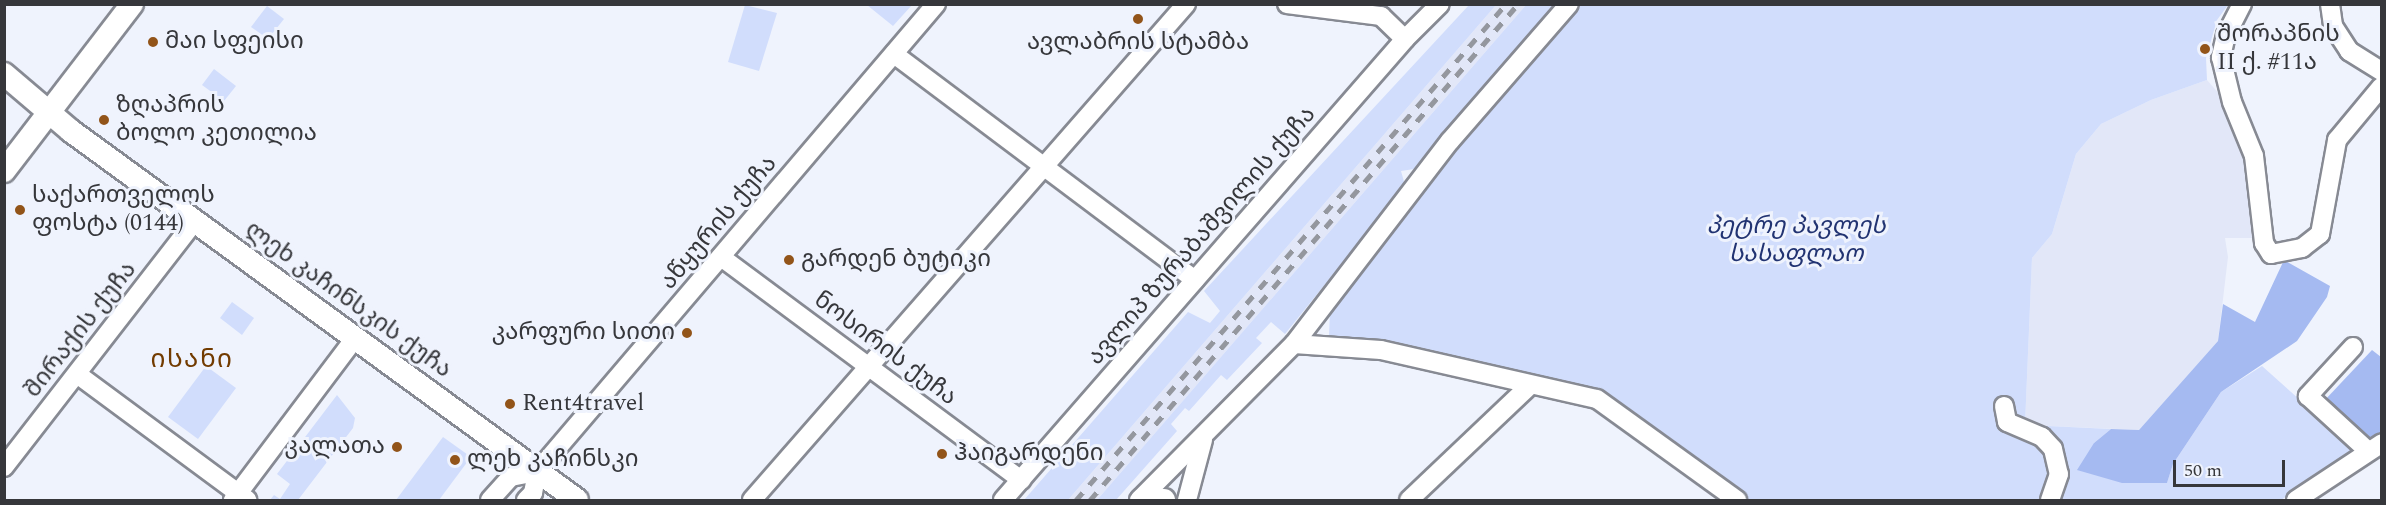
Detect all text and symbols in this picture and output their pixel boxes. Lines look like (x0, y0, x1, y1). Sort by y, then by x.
marker: ავლაბრის სტამბა (1131, 12, 1145, 26)
place label: შორაპნის II ქ. #11ა (2217, 21, 2340, 77)
place label: მაი სფეისი (165, 28, 304, 56)
place label: ავლაბრის სტამბა (1027, 29, 1249, 57)
marker: მაი სფეისი (146, 35, 160, 49)
marker: შორაპნის II ქ. #11ა (2198, 42, 2212, 56)
place label: ზღაპრის ბოლო კეთილია (116, 92, 317, 148)
street label: ავლიპ ზურაბაშვილის ქუჩა (1082, 101, 1322, 371)
marker: ზღაპრის ბოლო კეთილია (97, 113, 111, 127)
street label: აწყურის ქუჩა (655, 150, 783, 296)
place label: საქართველოს ფოსტა (0144) (32, 182, 215, 238)
marker: საქართველოს ფოსტა (0144) (13, 203, 27, 217)
park label: პეტრე პავლეს სასაფლაო (1706, 213, 1886, 269)
street label: ლეხ კაჩინსკის ქუჩა (239, 215, 457, 385)
place label: გარდენ ბუტიკი (801, 246, 991, 274)
marker: გარდენ ბუტიკი (782, 253, 796, 267)
street label: შირაქის ქუჩა (19, 256, 143, 404)
street label: ნოსირის ქუჩა (808, 286, 962, 412)
place label: კარფური სითი (492, 319, 675, 347)
marker: კარფური სითი (680, 326, 694, 340)
district label: ისანი (150, 344, 234, 376)
place label: Rent4travel (522, 390, 644, 418)
marker: Rent4travel (503, 397, 517, 411)
place label: კალათა (285, 433, 385, 461)
marker: კალათა (390, 440, 404, 454)
place label: ჰაიგარდენი (954, 440, 1104, 468)
place label: ლეხ კაჩინსკი (467, 446, 639, 474)
marker: ჰაიგარდენი (935, 447, 949, 461)
scale bar (2176, 448, 2288, 486)
marker: ლეხ კაჩინსკი (448, 453, 462, 467)
text: 50 m (2184, 457, 2222, 484)

